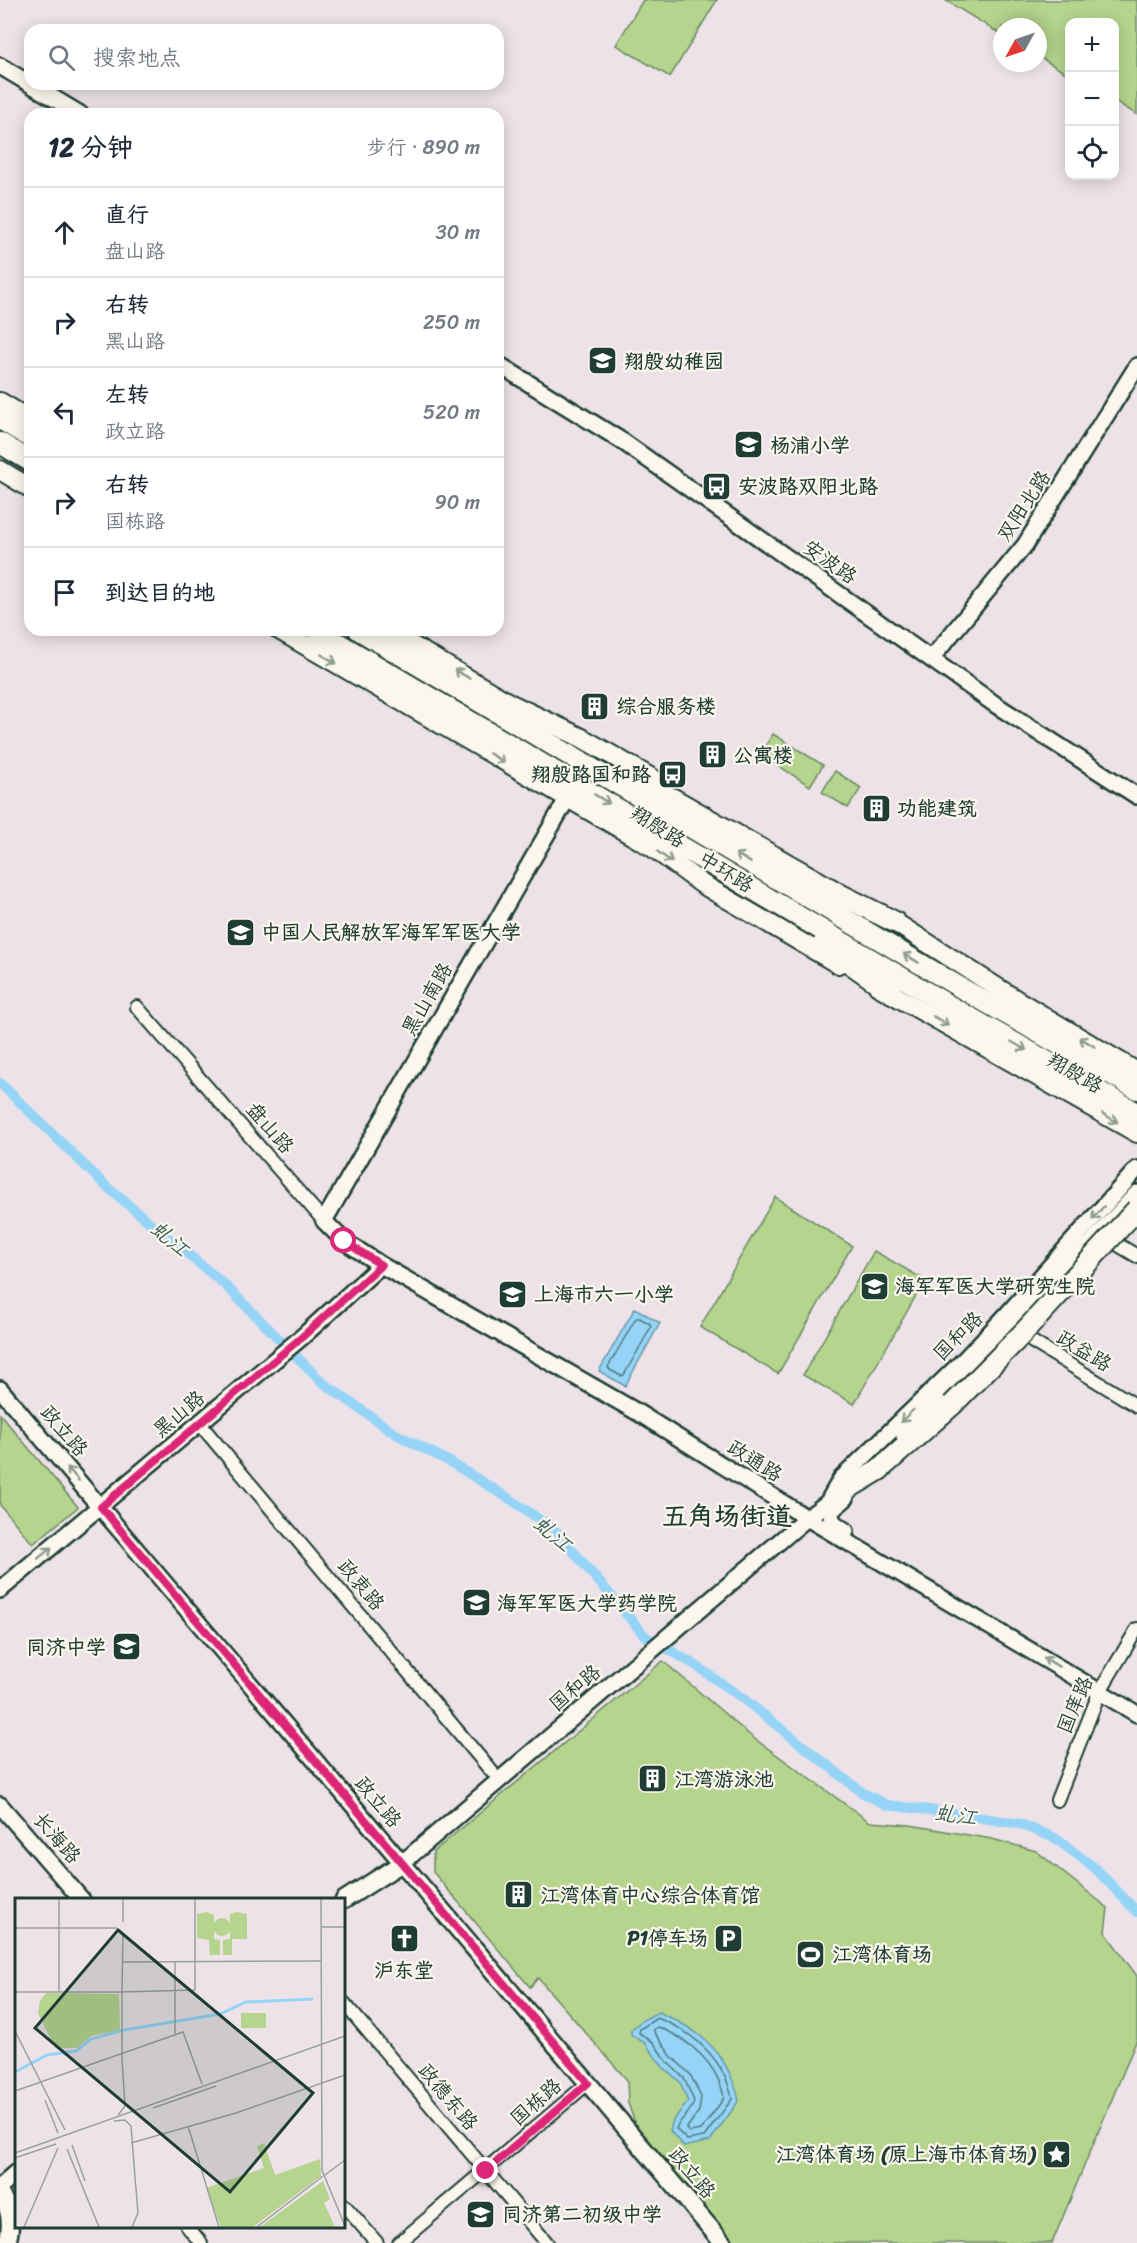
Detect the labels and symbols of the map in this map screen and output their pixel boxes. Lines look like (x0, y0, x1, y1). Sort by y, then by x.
north arrow (993, 18, 1047, 72)
place label: 翔殷幼稚园 (624, 344, 724, 379)
school or university icon: 翔殷幼稚园 (587, 345, 619, 377)
place label: 杨浦小学 (770, 428, 850, 463)
school or university icon: 杨浦小学 (733, 429, 765, 461)
street label: 双阳北路 (988, 462, 1061, 549)
place label: 安波路双阳北路 (738, 469, 878, 504)
bus stop icon: 安波路双阳北路 (701, 470, 733, 502)
street label: 安波路 (795, 530, 865, 594)
one-way arrow (320, 654, 338, 665)
one-way arrow (454, 668, 471, 680)
place label: 综合服务楼 (616, 689, 716, 724)
building icon: 综合服务楼 (579, 690, 611, 722)
place label: 公寓楼 (733, 738, 793, 773)
building icon: 公寓楼 (696, 739, 728, 771)
one-way arrow (488, 753, 505, 765)
place label: 翔殷路国和路 (531, 757, 651, 792)
bus stop icon: 翔殷路国和路 (656, 758, 688, 790)
place label: 功能建筑 (897, 791, 977, 826)
building icon: 功能建筑 (860, 792, 892, 824)
one-way arrow (593, 793, 610, 805)
street label: 翔殷路 (623, 796, 694, 858)
street label: 中环路 (691, 842, 762, 903)
one-way arrow (657, 851, 673, 863)
one-way arrow (735, 851, 752, 863)
place label: 中国人民解放军海军军医大学 (261, 915, 521, 950)
school or university icon: 中国人民解放军海军军医大学 (224, 916, 256, 948)
one-way arrow (903, 951, 920, 963)
street label: 黑山南路 (392, 955, 463, 1042)
one-way arrow (932, 1016, 949, 1028)
one-way arrow (1079, 1036, 1096, 1048)
one-way arrow (1010, 1040, 1027, 1052)
street label: 翔殷路 (1040, 1043, 1111, 1104)
street label: 盘山路 (237, 1094, 304, 1163)
one-way arrow (1102, 1113, 1119, 1125)
one-way arrow (1091, 1205, 1105, 1220)
water label: 虬江 (142, 1211, 199, 1268)
route start (330, 1227, 356, 1253)
place label: 海军军医大学研究生院 (895, 1269, 1095, 1304)
school or university icon: 海军军医大学研究生院 (858, 1270, 890, 1302)
place label: 上海市六一小学 (534, 1277, 674, 1312)
school or university icon: 上海市六一小学 (497, 1278, 529, 1310)
street label: 国和路 (924, 1302, 992, 1370)
street label: 政益路 (1049, 1321, 1120, 1382)
street label: 黑山路 (145, 1381, 214, 1447)
street label: 政立路 (31, 1397, 98, 1466)
one-way arrow (900, 1409, 915, 1423)
street label: 政通路 (720, 1430, 791, 1492)
one-way arrow (66, 1466, 80, 1481)
district label: 五角场街道 (662, 1493, 792, 1539)
water label: 虬江 (525, 1506, 582, 1563)
one-way arrow (37, 1546, 52, 1560)
street label: 政衷路 (328, 1551, 394, 1620)
place label: 海军军医大学药学院 (497, 1586, 677, 1621)
school or university icon: 海军军医大学药学院 (460, 1587, 492, 1619)
place label: 同济中学 (26, 1630, 106, 1665)
school or university icon: 同济中学 (111, 1631, 143, 1663)
street label: 国和路 (541, 1655, 610, 1721)
one-way arrow (1043, 1656, 1060, 1668)
street label: 国庠路 (1047, 1670, 1103, 1739)
place label: 江湾游泳池 (674, 1762, 774, 1797)
building icon: 江湾游泳池 (637, 1763, 669, 1795)
street label: 政立路 (345, 1768, 411, 1837)
water label: 虬江 (933, 1793, 980, 1837)
street label: 长海路 (24, 1804, 91, 1873)
place label: 江湾体育中心综合体育馆 (540, 1878, 760, 1913)
building icon: 江湾体育中心综合体育馆 (503, 1879, 535, 1911)
inset map (15, 1898, 345, 2228)
place label: P1停车场 (627, 1921, 708, 1956)
parking icon: P1停车场 (713, 1922, 745, 1954)
church icon: 沪东堂 (388, 1923, 420, 1955)
place label: 江湾体育场 (832, 1937, 932, 1972)
sports icon: 江湾体育场 (795, 1938, 827, 1970)
place label: 沪东堂 (374, 1953, 434, 1988)
street label: 政德东路 (409, 2055, 488, 2140)
street label: 国栋路 (502, 2068, 571, 2135)
place label: 江湾体育场 (原上海市体育场) (776, 2137, 1037, 2172)
place icon: 江湾体育场 (原上海市体育场) (1040, 2138, 1072, 2170)
street label: 政立路 (659, 2139, 725, 2208)
route end (472, 2157, 498, 2183)
place label: 同济第二初级中学 (502, 2197, 662, 2232)
school or university icon: 同济第二初级中学 (465, 2198, 497, 2230)

